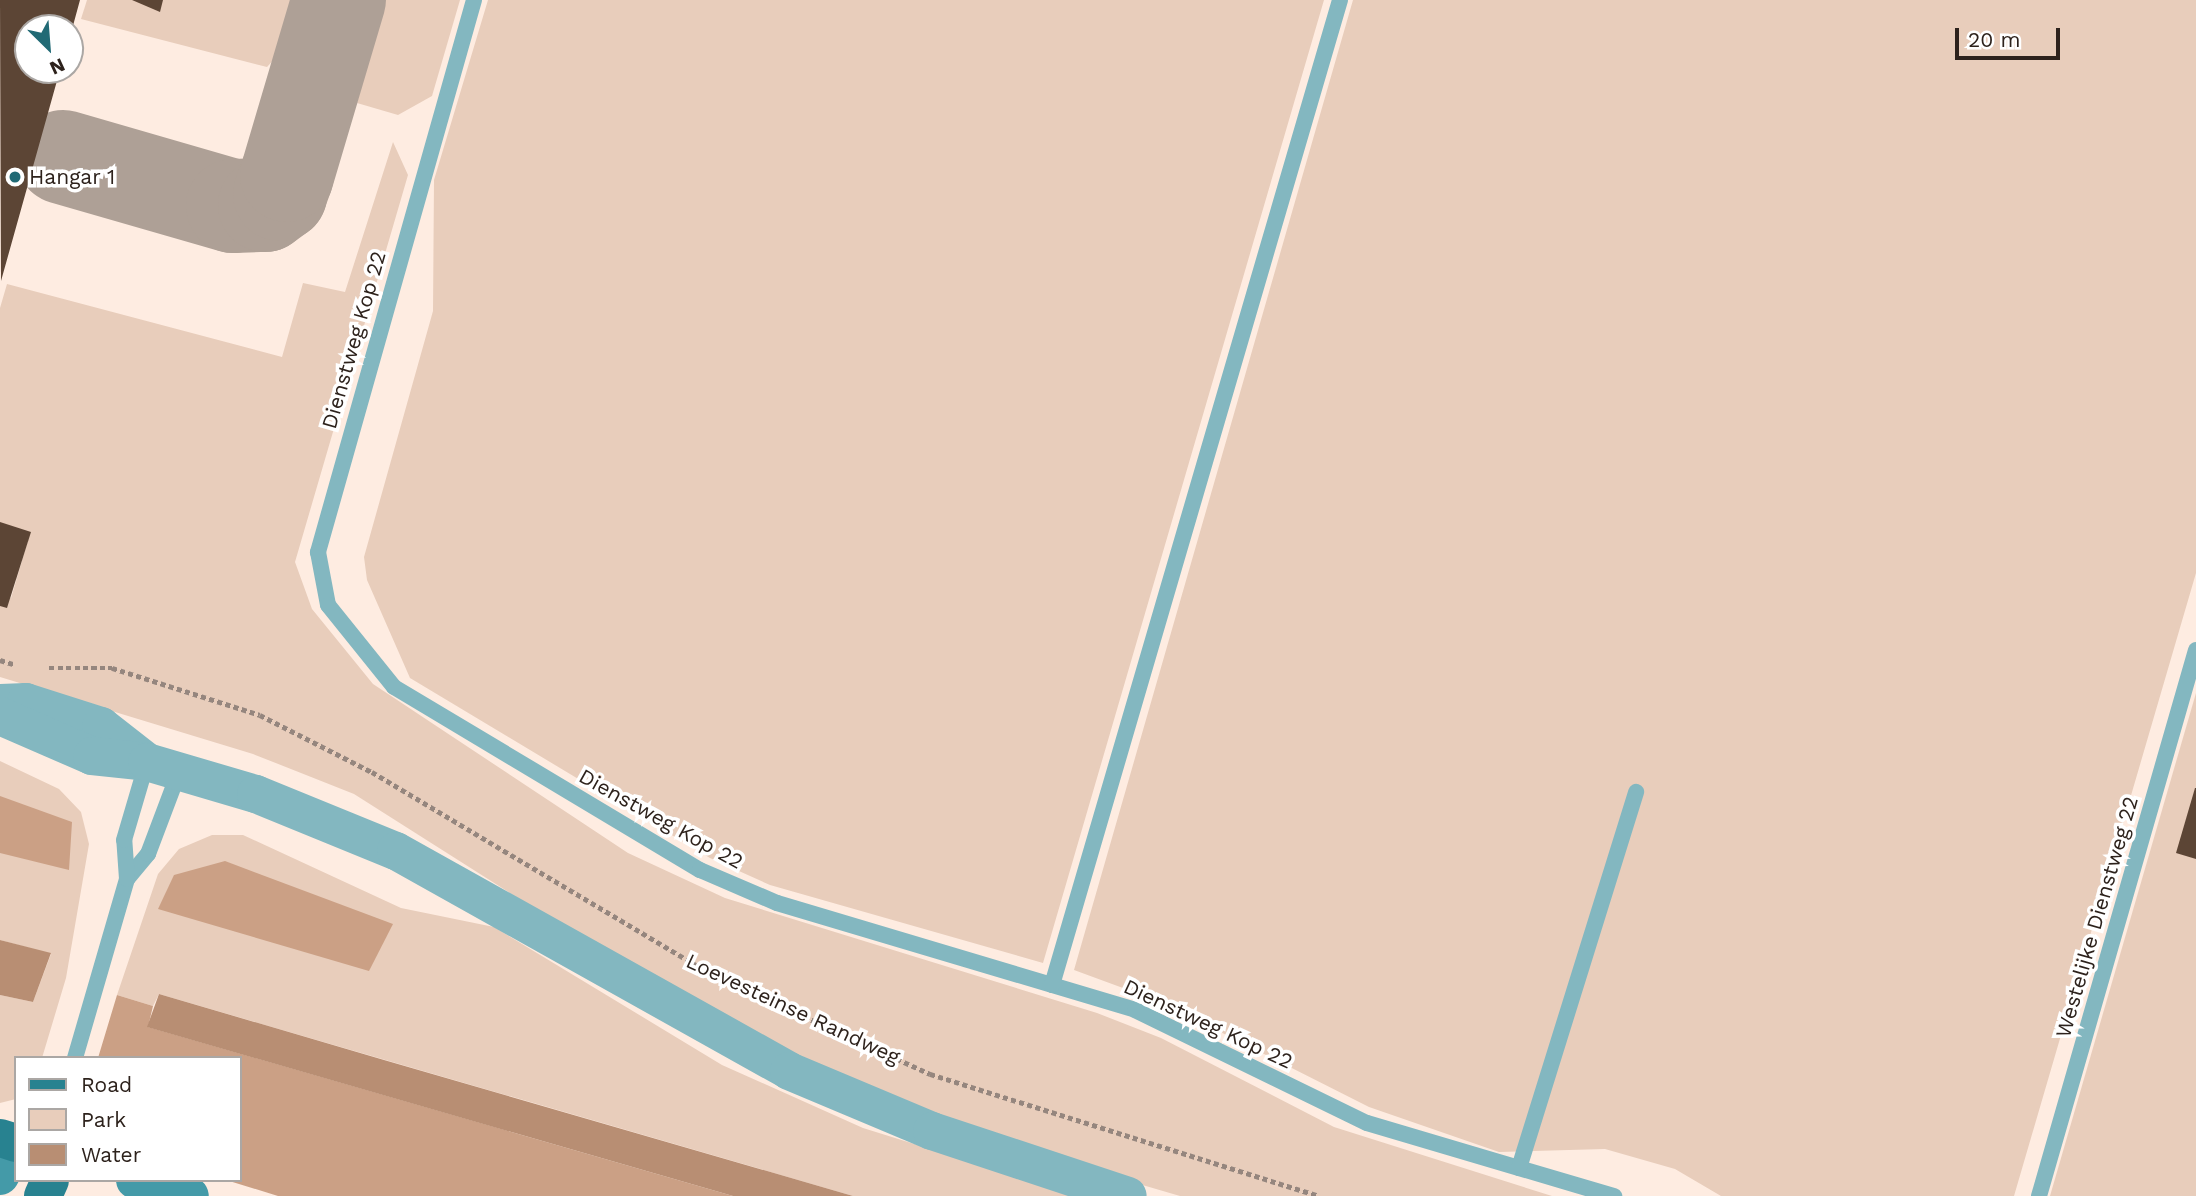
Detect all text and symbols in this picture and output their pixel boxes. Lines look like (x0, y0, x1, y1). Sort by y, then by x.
north arrow (14, 14, 84, 84)
scale bar (1958, 14, 2063, 58)
text: 20 m (1968, 27, 2020, 52)
text: N (46, 53, 68, 80)
place label: Hangar 1 (29, 164, 116, 190)
marker: Hangar 1 (7, 169, 23, 185)
street label: Dienstweg Kop 22 (317, 248, 391, 432)
street label: Dienstweg Kop 22 (575, 763, 747, 875)
street label: Westelijke Dienstweg 22 (2050, 793, 2144, 1041)
street label: Loevesteinse Randweg (682, 948, 904, 1070)
street label: Dienstweg Kop 22 (1119, 974, 1297, 1074)
legend (14, 1056, 242, 1182)
text: Road (81, 1072, 132, 1097)
text: Park (81, 1107, 126, 1132)
text: Water (81, 1142, 141, 1167)

